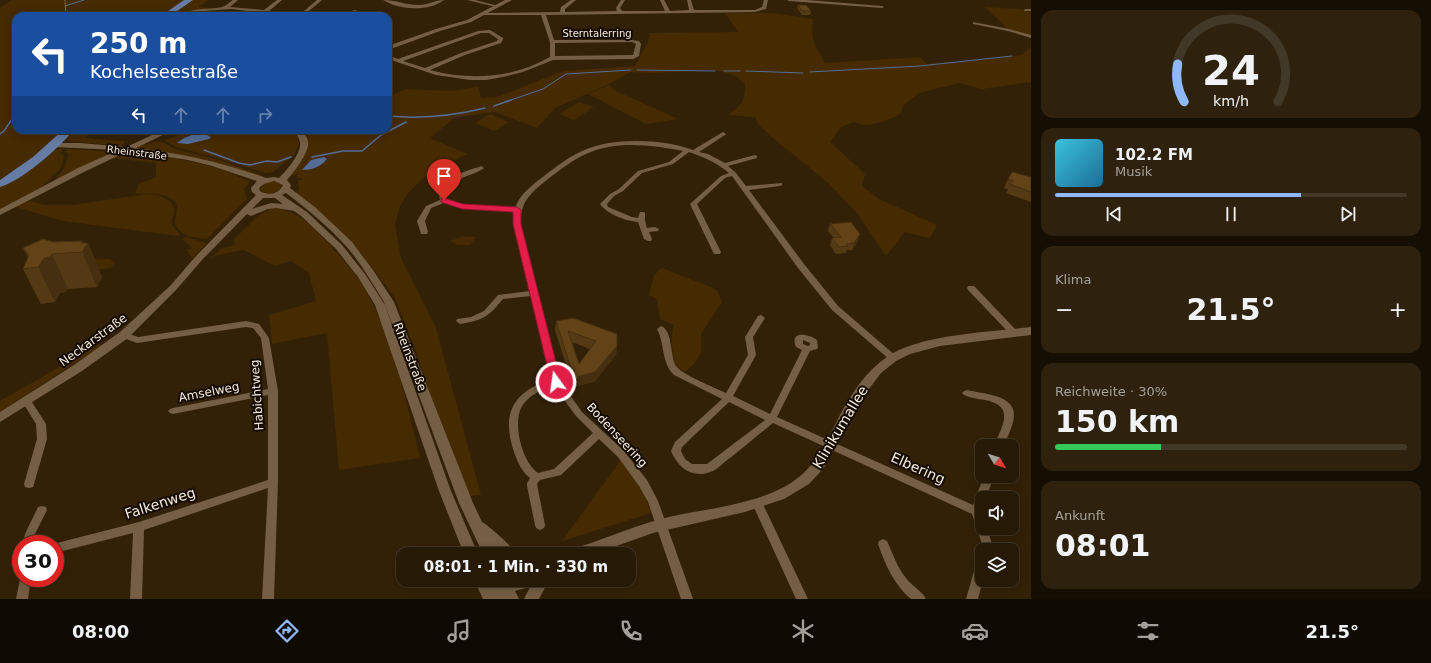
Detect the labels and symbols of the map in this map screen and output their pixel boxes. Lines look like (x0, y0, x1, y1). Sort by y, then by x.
street label: Sterntalerring (562, 28, 632, 39)
street label: Rheinstraße (106, 143, 168, 162)
pin (427, 159, 461, 200)
street label: Neckarstraße (56, 311, 130, 369)
street label: Rheinstraße (390, 321, 430, 393)
street label: Habichtweg (248, 359, 266, 431)
position arrow (535, 361, 577, 403)
street label: Amselweg (177, 379, 241, 405)
street label: Klinikumallee (809, 383, 871, 471)
street label: Bodenseering (584, 400, 650, 470)
north arrow (975, 439, 1019, 483)
street label: Elbering (888, 449, 948, 487)
street label: Falkenweg (123, 484, 197, 522)
speed limit sign: 30 (12, 535, 64, 587)

